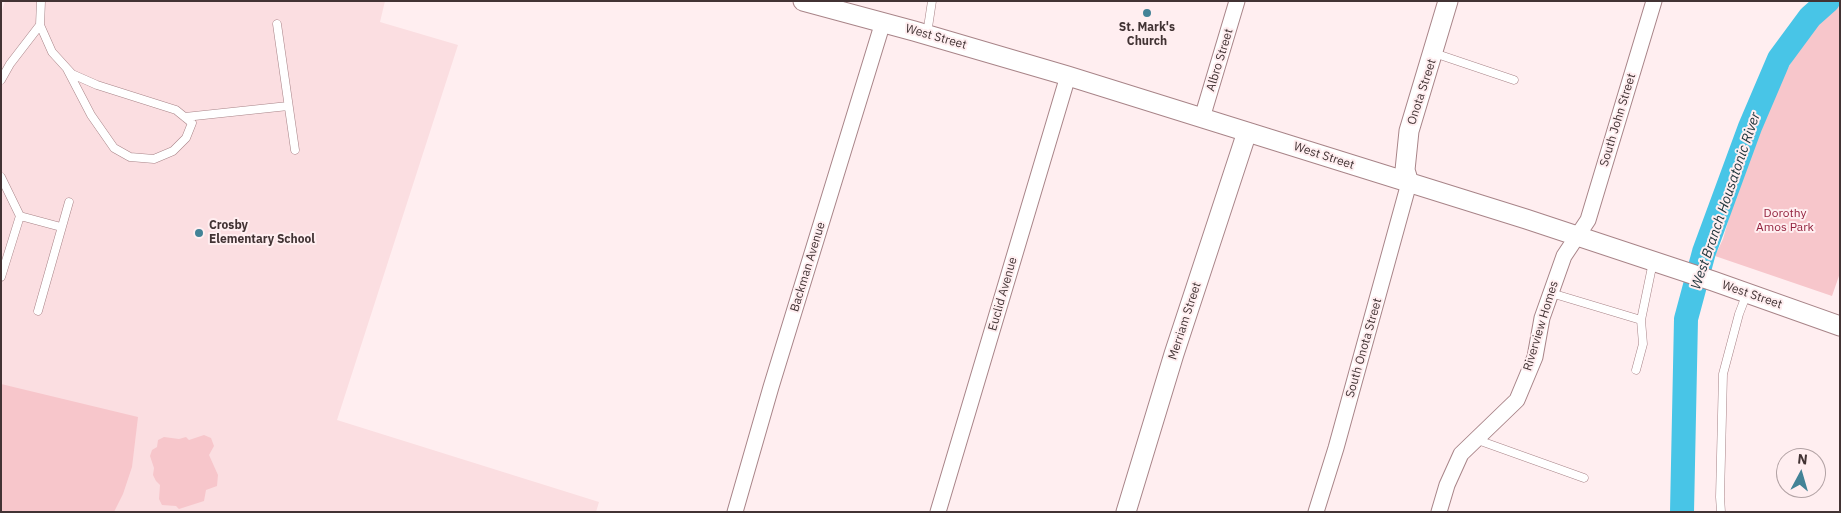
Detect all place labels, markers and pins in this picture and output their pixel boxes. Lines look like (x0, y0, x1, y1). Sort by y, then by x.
marker: St. Mark's Church (1141, 7, 1153, 19)
place label: St. Mark's Church (1119, 21, 1175, 49)
place label: Crosby Elementary School (209, 219, 315, 247)
marker: Crosby Elementary School (193, 227, 205, 239)

